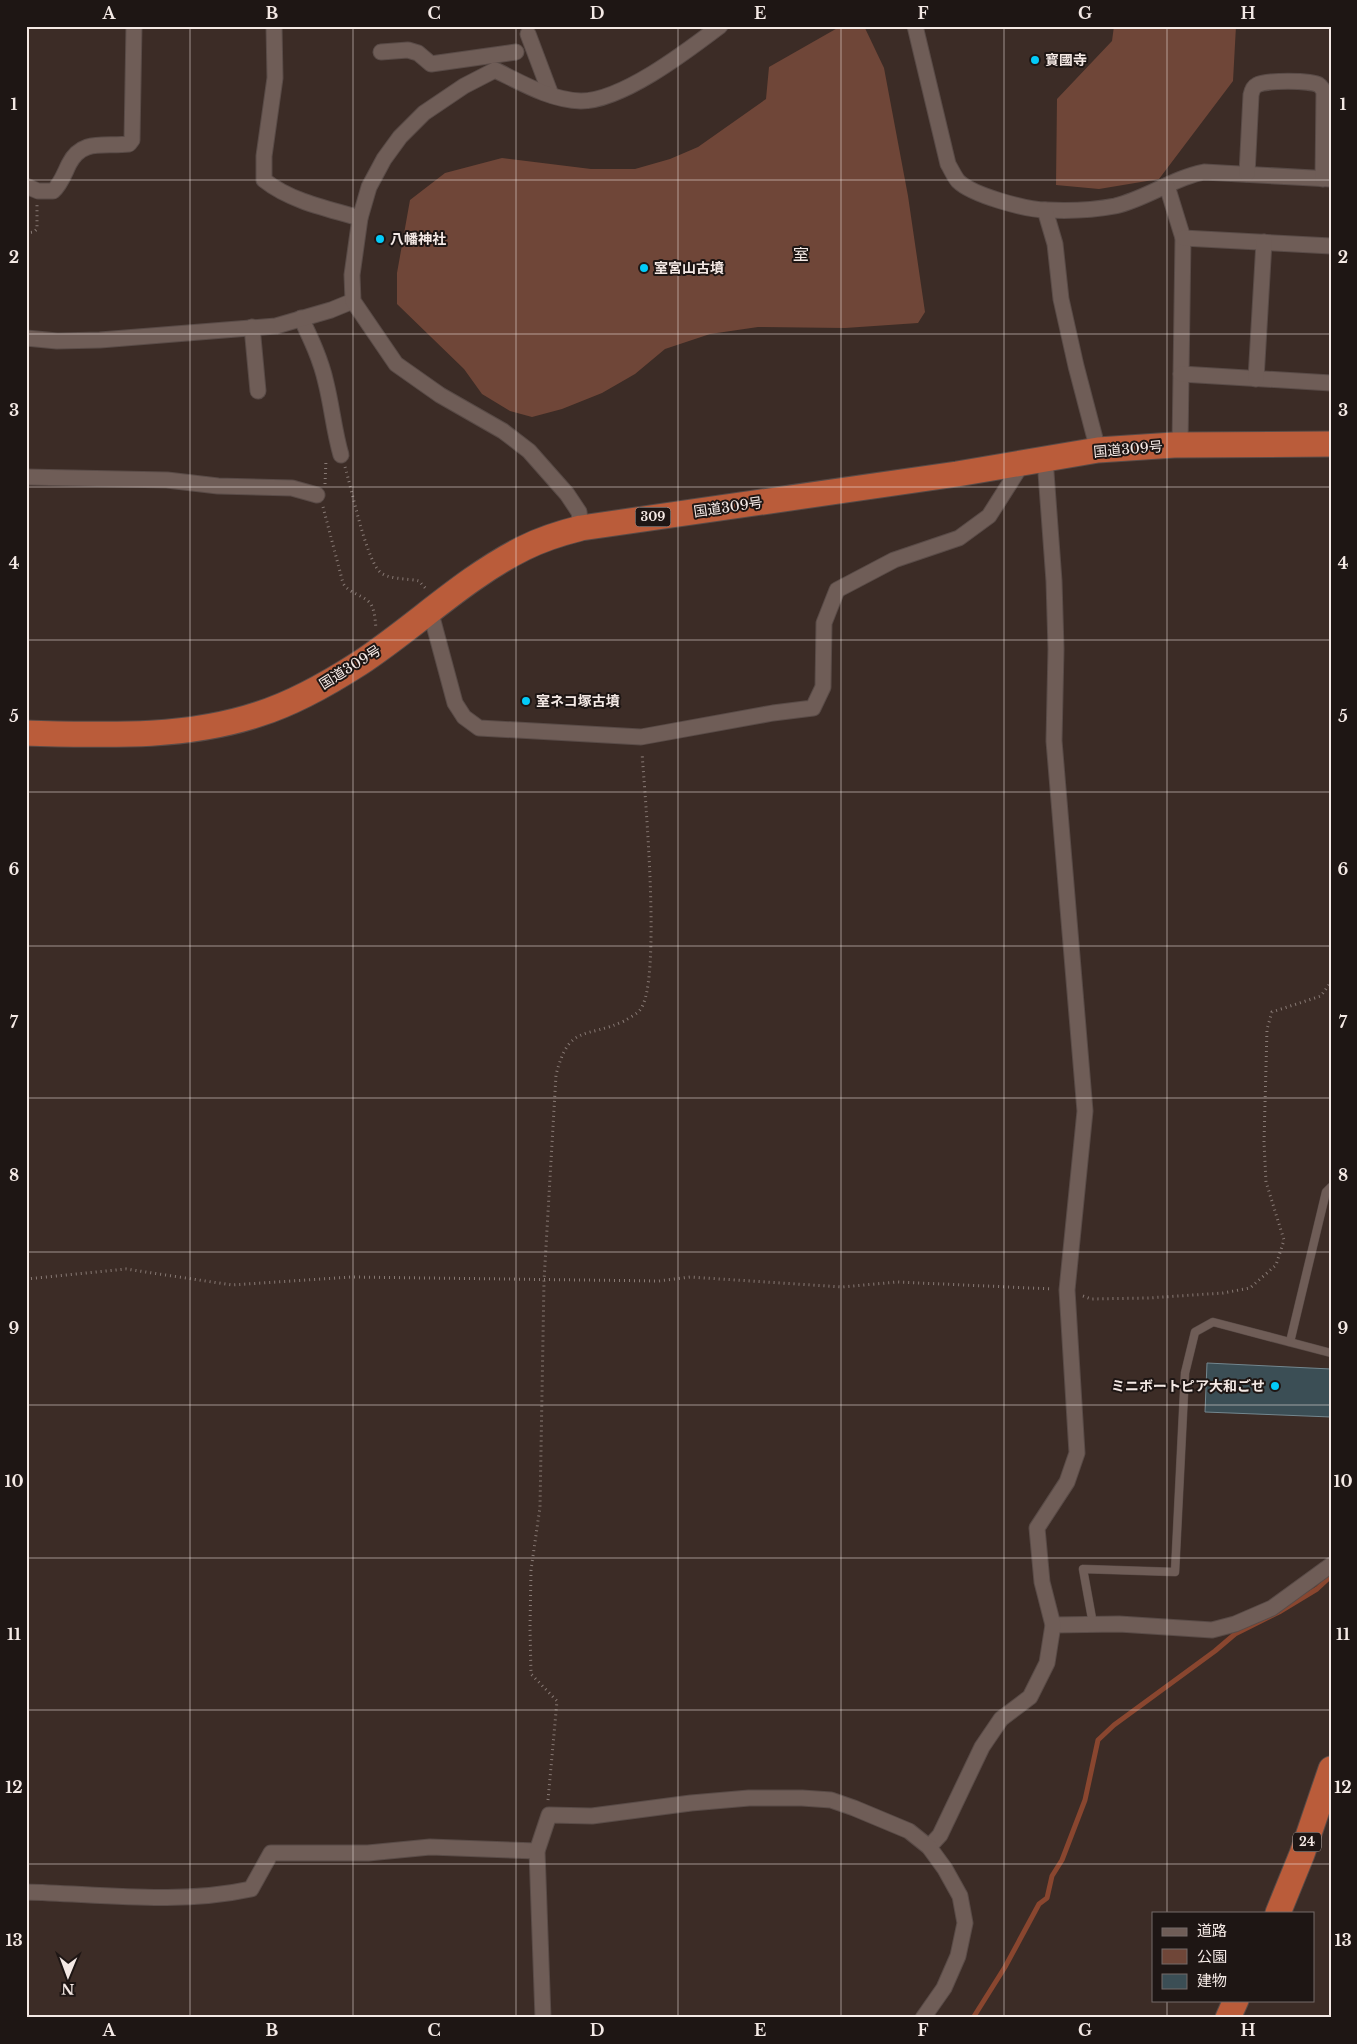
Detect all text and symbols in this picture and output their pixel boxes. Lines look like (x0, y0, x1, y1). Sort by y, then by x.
text: A (102, 3, 117, 23)
text: B (266, 3, 279, 23)
text: C (427, 3, 441, 23)
text: D (590, 3, 604, 23)
text: E (754, 3, 766, 23)
text: F (917, 3, 929, 23)
text: G (1078, 3, 1092, 23)
text: H (1240, 3, 1256, 23)
place label: 寳國寺 (1045, 51, 1087, 69)
marker: 寳國寺 (1029, 54, 1041, 66)
text: 1 (11, 94, 18, 114)
text: 1 (1340, 94, 1347, 114)
place label: 八幡神社 (390, 230, 446, 248)
marker: 八幡神社 (374, 233, 386, 245)
district label: 室 (793, 244, 809, 264)
text: 2 (9, 247, 19, 267)
text: 2 (1338, 247, 1348, 267)
place label: 室宮山古墳 (654, 259, 724, 277)
marker: 室宮山古墳 (638, 262, 650, 274)
text: 3 (9, 400, 19, 420)
text: 3 (1338, 400, 1348, 420)
street label: 国道309号 (1093, 437, 1163, 461)
street label: 国道309号 (692, 493, 764, 521)
road number: 309 (636, 508, 670, 526)
text: 4 (9, 553, 19, 573)
text: 4 (1338, 553, 1348, 573)
street label: 国道309号 (316, 641, 384, 693)
place label: 室ネコ塚古墳 (536, 692, 620, 710)
marker: 室ネコ塚古墳 (520, 695, 532, 707)
text: 5 (9, 706, 19, 726)
text: 5 (1338, 706, 1348, 726)
text: 6 (9, 859, 20, 879)
text: 6 (1338, 859, 1349, 879)
text: 7 (10, 1012, 19, 1032)
text: 7 (1339, 1012, 1348, 1032)
text: 8 (9, 1165, 19, 1185)
text: 8 (1338, 1165, 1348, 1185)
text: 9 (9, 1318, 20, 1338)
text: 9 (1338, 1318, 1349, 1338)
place label: ミニボートピア大和ごせ (1111, 1377, 1265, 1395)
marker: ミニボートピア大和ごせ (1269, 1380, 1281, 1392)
text: 10 (4, 1471, 24, 1491)
text: 10 (1333, 1471, 1353, 1491)
text: 11 (7, 1624, 21, 1644)
text: 11 (1336, 1624, 1350, 1644)
text: 12 (5, 1777, 23, 1797)
text: 12 (1334, 1777, 1352, 1797)
road number: 24 (1293, 1832, 1321, 1851)
legend (1152, 1912, 1314, 2002)
text: 道路 (1197, 1921, 1227, 1940)
text: 13 (5, 1930, 23, 1950)
text: 13 (1334, 1930, 1352, 1950)
text: 公園 (1197, 1947, 1227, 1966)
north arrow (42, 1952, 92, 2002)
text: 建物 (1197, 1971, 1227, 1990)
text: N (61, 1980, 75, 1998)
text: A (102, 2020, 117, 2040)
text: B (266, 2020, 279, 2040)
text: C (427, 2020, 441, 2040)
text: D (590, 2020, 604, 2040)
text: E (754, 2020, 766, 2040)
text: F (917, 2020, 929, 2040)
text: G (1078, 2020, 1092, 2040)
text: H (1240, 2020, 1256, 2040)

